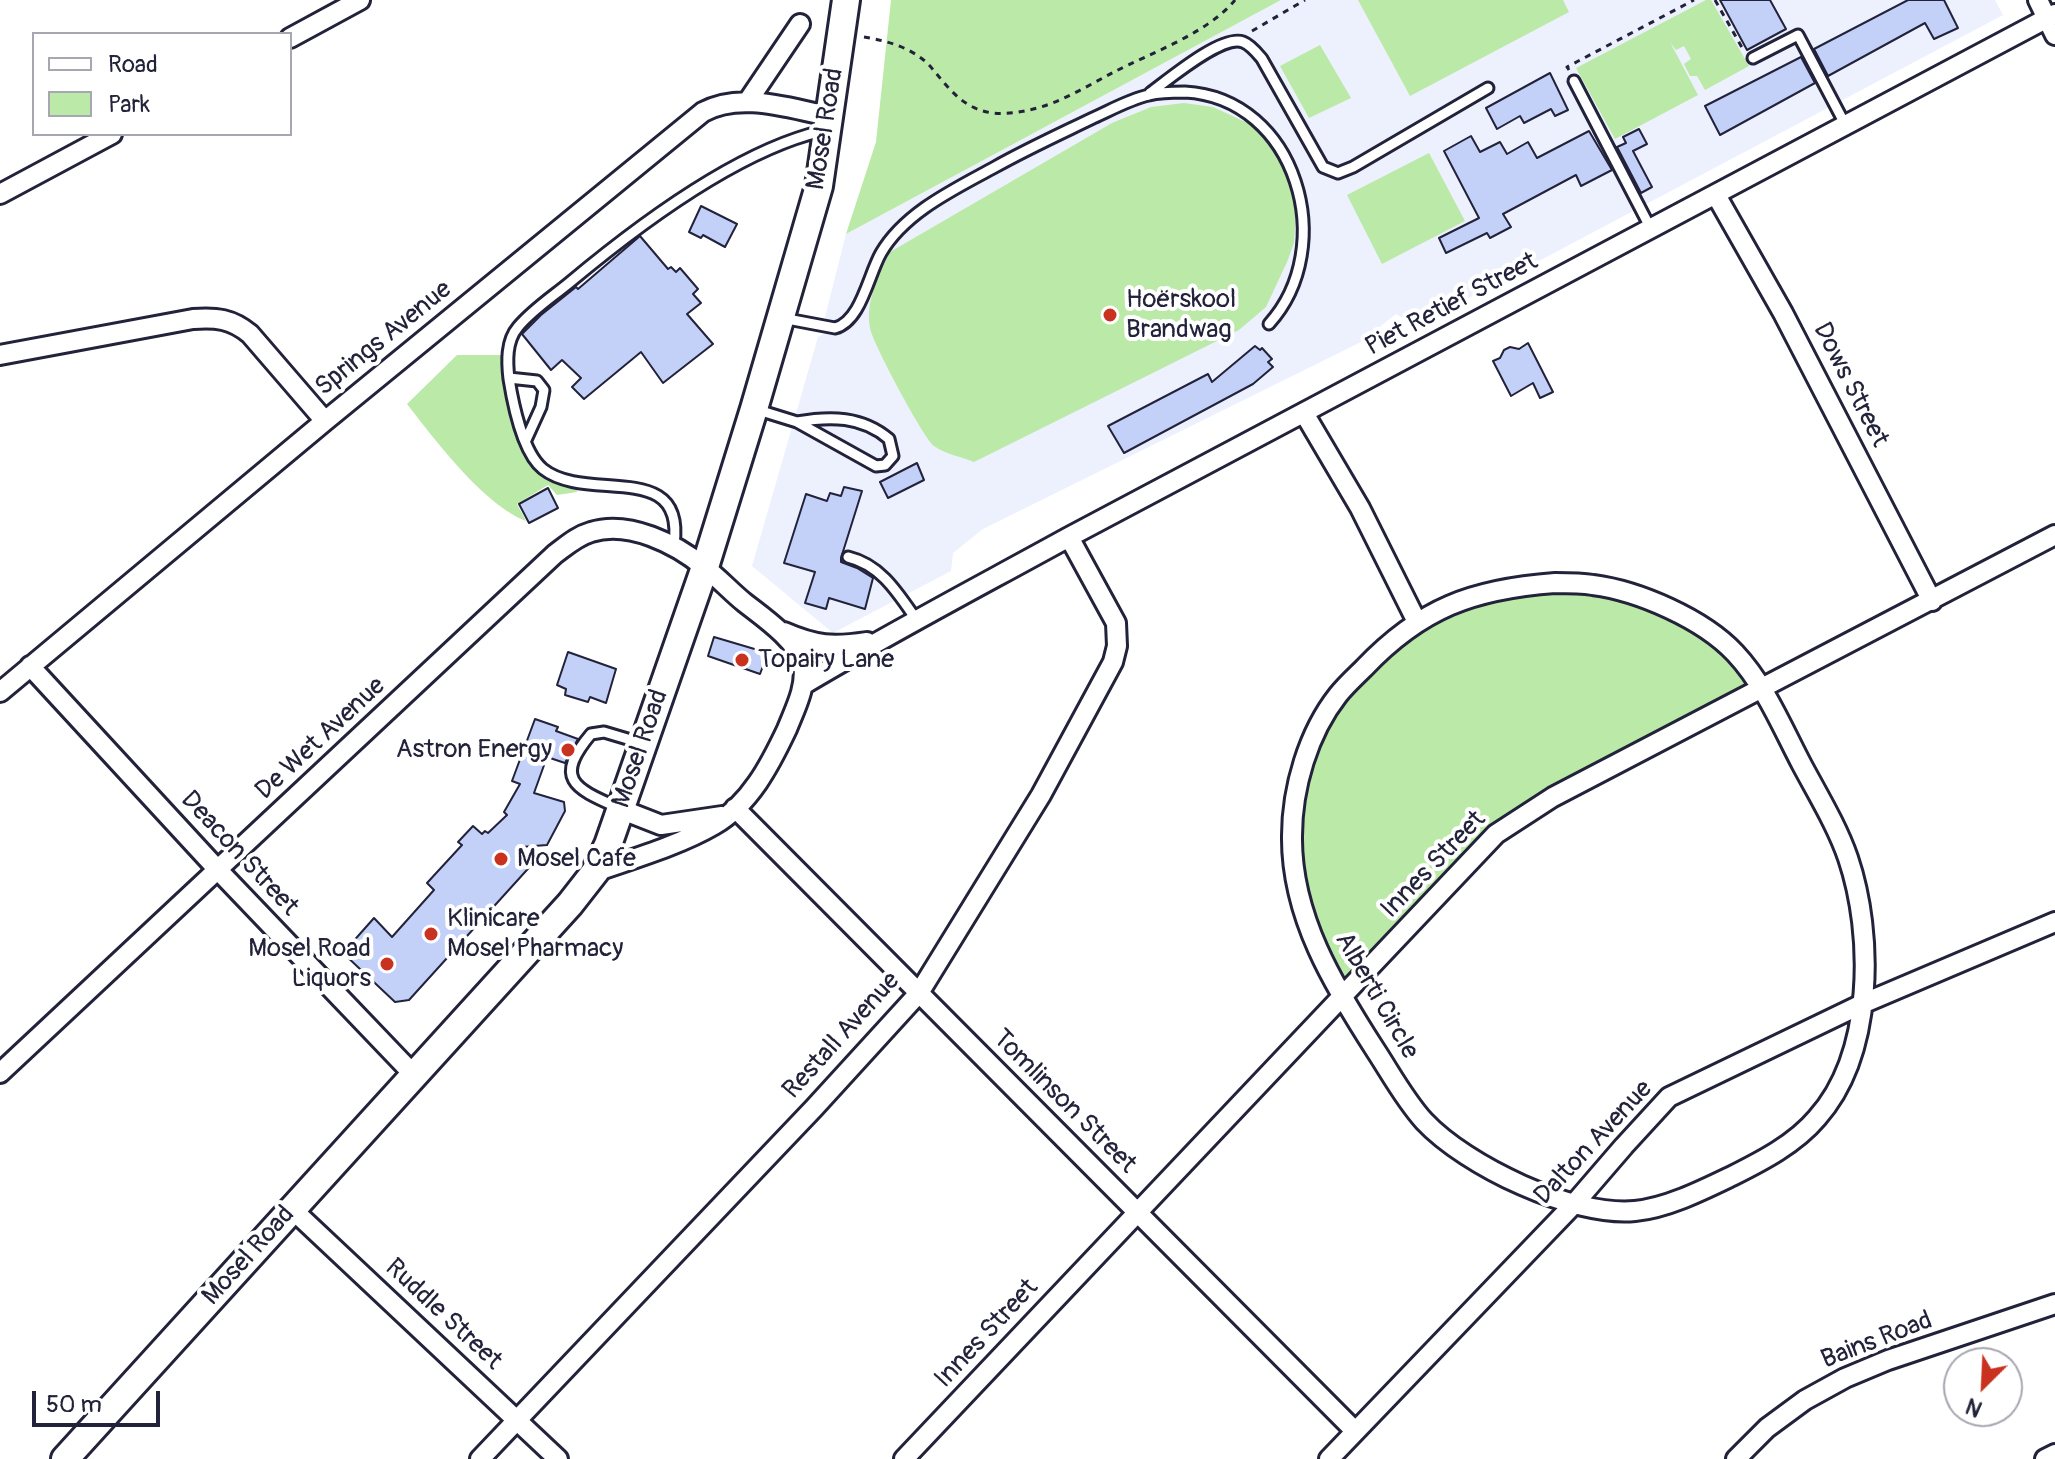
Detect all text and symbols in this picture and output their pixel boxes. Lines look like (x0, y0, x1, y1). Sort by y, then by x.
legend (32, 32, 292, 136)
text: Road (108, 50, 158, 79)
street label: Mosel Road (801, 66, 851, 192)
text: Park (108, 90, 150, 119)
street label: Piet Retief Street (1361, 247, 1543, 363)
street label: Springs Avenue (310, 275, 458, 403)
place label: Hoërskool Brandwag (1126, 284, 1236, 346)
marker: Hoërskool Brandwag (1101, 306, 1119, 324)
street label: Dows Street (1805, 318, 1895, 452)
place label: Topairy Lane (758, 644, 894, 676)
marker: Topairy Lane (733, 651, 751, 669)
street label: De Wet Avenue (250, 671, 392, 807)
street label: Mosel Road (606, 686, 676, 812)
place label: Astron Energy (396, 734, 552, 766)
marker: Astron Energy (559, 741, 577, 759)
street label: Deacon Street (173, 785, 305, 923)
street label: Innes Street (1375, 805, 1493, 925)
place label: Mosel Cafe (517, 843, 636, 875)
marker: Mosel Cafe (492, 850, 510, 868)
place label: Klinicare Mosel Pharmacy (447, 903, 623, 964)
marker: Klinicare Mosel Pharmacy (422, 925, 440, 943)
street label: Alberti Circle (1327, 927, 1425, 1065)
place label: Mosel Road Liquors (248, 933, 371, 994)
marker: Mosel Road Liquors (378, 955, 396, 973)
street label: Restall Avenue (777, 966, 907, 1106)
street label: Tomlinson Street (986, 1024, 1142, 1180)
street label: Dalton Avenue (1528, 1074, 1660, 1212)
street label: Mosel Road (196, 1200, 302, 1312)
street label: Ruddle Street (378, 1253, 508, 1377)
street label: Innes Street (929, 1273, 1045, 1395)
street label: Bains Road (1817, 1306, 1937, 1376)
north arrow (1943, 1347, 2023, 1427)
scale bar (36, 1375, 164, 1425)
text: 50 m (46, 1390, 102, 1419)
text: N (1962, 1391, 1987, 1423)

